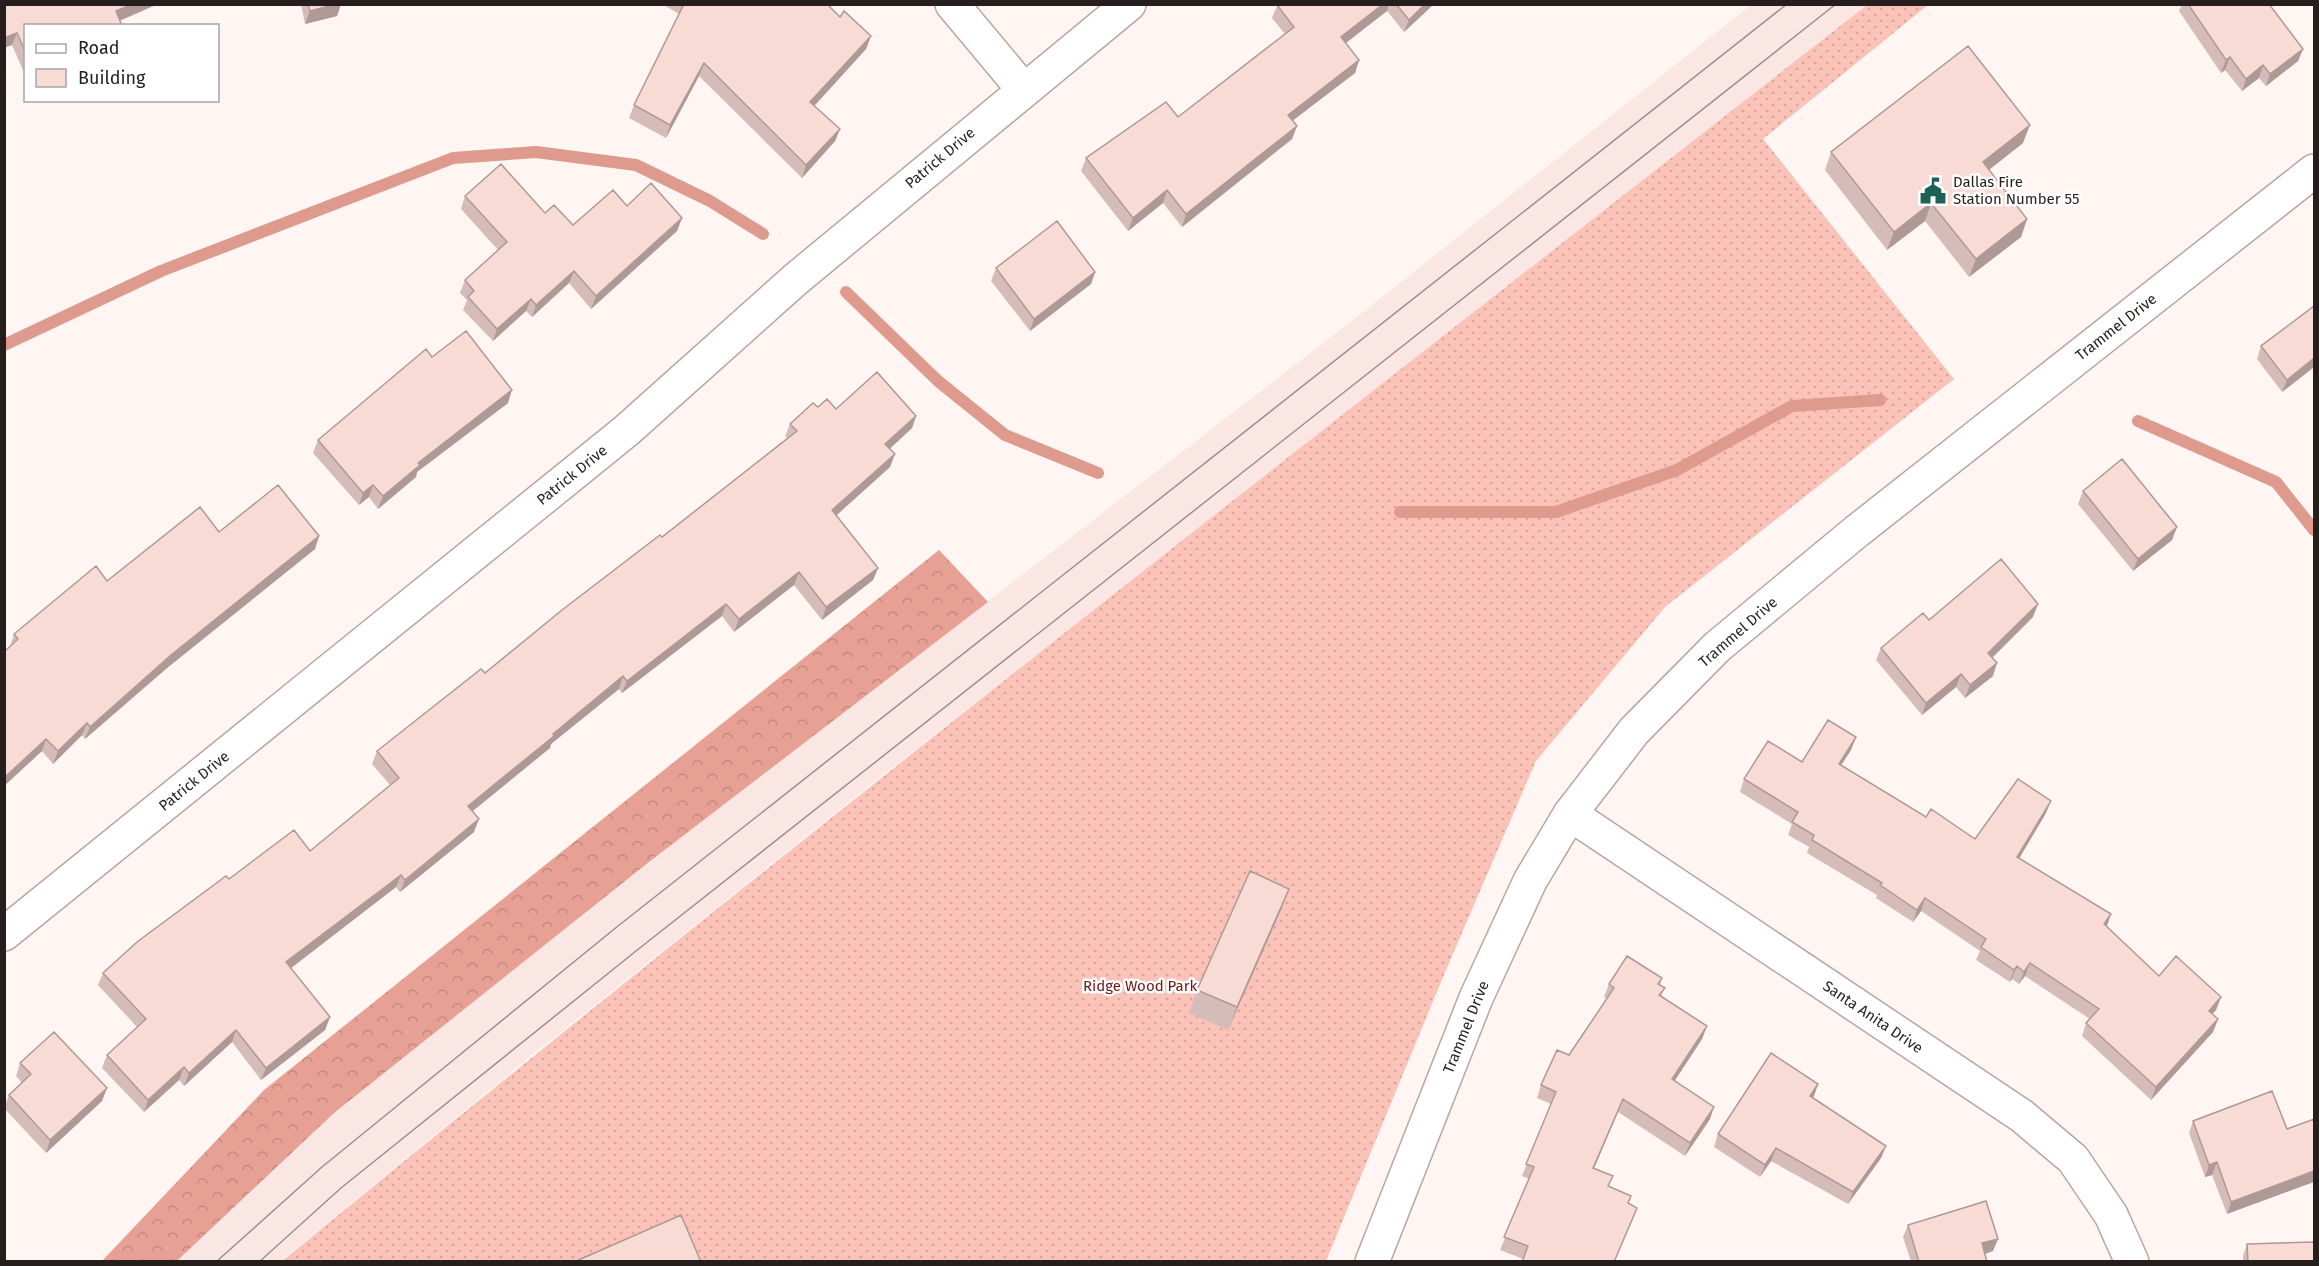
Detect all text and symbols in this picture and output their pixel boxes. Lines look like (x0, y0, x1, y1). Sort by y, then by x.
legend (24, 24, 219, 102)
text: Road (78, 37, 120, 59)
text: Building (78, 67, 146, 89)
street label: Patrick Drive (901, 124, 979, 192)
place label: Dallas Fire Station Number 55 (1953, 173, 2079, 208)
public building icon: Dallas Fire Station Number 55 (1918, 176, 1948, 206)
street label: Trammel Drive (2072, 290, 2160, 364)
street label: Patrick Drive (533, 441, 611, 509)
street label: Trammel Drive (1695, 593, 1781, 671)
street label: Patrick Drive (155, 747, 233, 815)
park label: Ridge Wood Park (1083, 977, 1197, 995)
street label: Santa Anita Drive (1820, 977, 1926, 1057)
street label: Trammel Drive (1439, 978, 1493, 1076)

